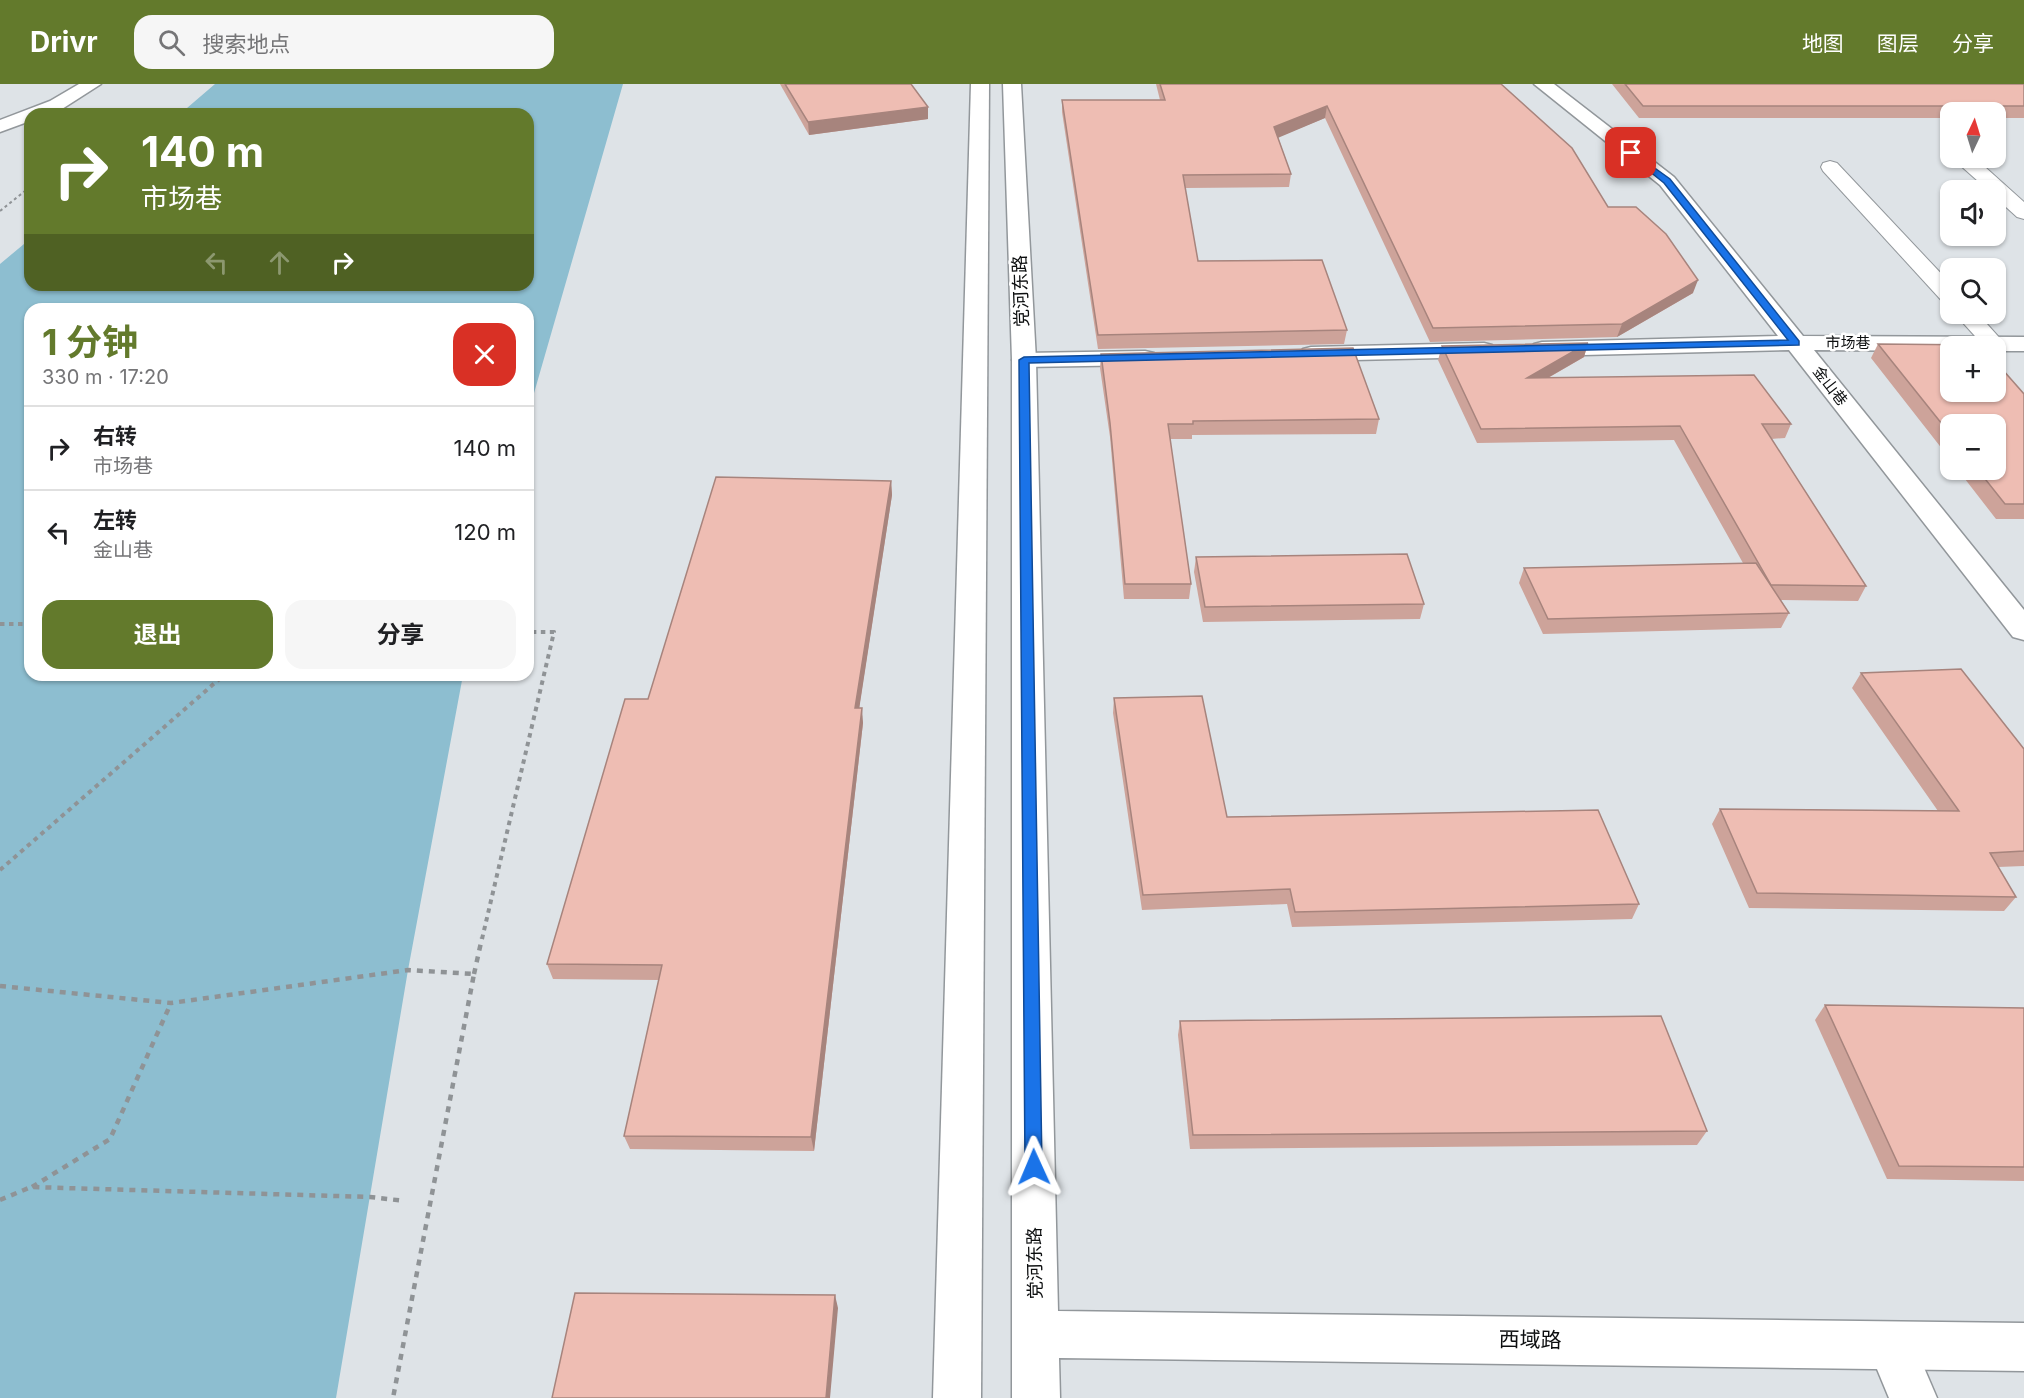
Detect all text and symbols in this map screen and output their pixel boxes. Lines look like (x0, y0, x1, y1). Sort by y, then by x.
search box (134, 15, 554, 69)
text: Drivr (30, 25, 98, 59)
icon: search (155, 26, 188, 59)
text: 搜索地点 (203, 31, 291, 57)
text: 地图 (1802, 31, 1844, 56)
text: 图层 (1877, 31, 1919, 56)
text: 分享 (1952, 31, 1994, 56)
north arrow (1940, 102, 2006, 168)
map controls (1940, 102, 2006, 480)
text: 140 m (141, 126, 264, 177)
pin (1605, 127, 1656, 178)
icon: right (42, 132, 120, 210)
icon: arrive (1614, 136, 1647, 169)
button: sound (1940, 180, 2006, 246)
text: 市场巷 (141, 182, 222, 215)
icon: left (200, 246, 233, 279)
icon: ahead (263, 246, 296, 279)
icon: right (326, 246, 359, 279)
street label: 党河东路 (1009, 255, 1032, 327)
button: search (1940, 258, 2006, 324)
text: 1 分钟 (42, 320, 138, 364)
button: close (453, 323, 516, 386)
street label: 市场巷 (1825, 333, 1871, 352)
button: + (1940, 336, 2006, 402)
street label: 金山巷 (1809, 362, 1852, 409)
text: 330 m · 17:20 (42, 365, 169, 389)
button: − (1940, 414, 2006, 480)
text: 右转 (93, 423, 137, 449)
icon: right (42, 432, 75, 465)
text: 140 m (454, 435, 516, 461)
text: 市场巷 (93, 454, 153, 478)
text: 左转 (93, 507, 137, 533)
icon: left (42, 516, 75, 549)
text: 120 m (454, 519, 516, 545)
text: 金山巷 (93, 538, 153, 562)
button: 退出 (42, 600, 273, 669)
button: 分享 (285, 600, 516, 669)
position arrow (1002, 1135, 1066, 1199)
street label: 党河东路 (1023, 1227, 1046, 1299)
street label: 西域路 (1498, 1326, 1562, 1353)

